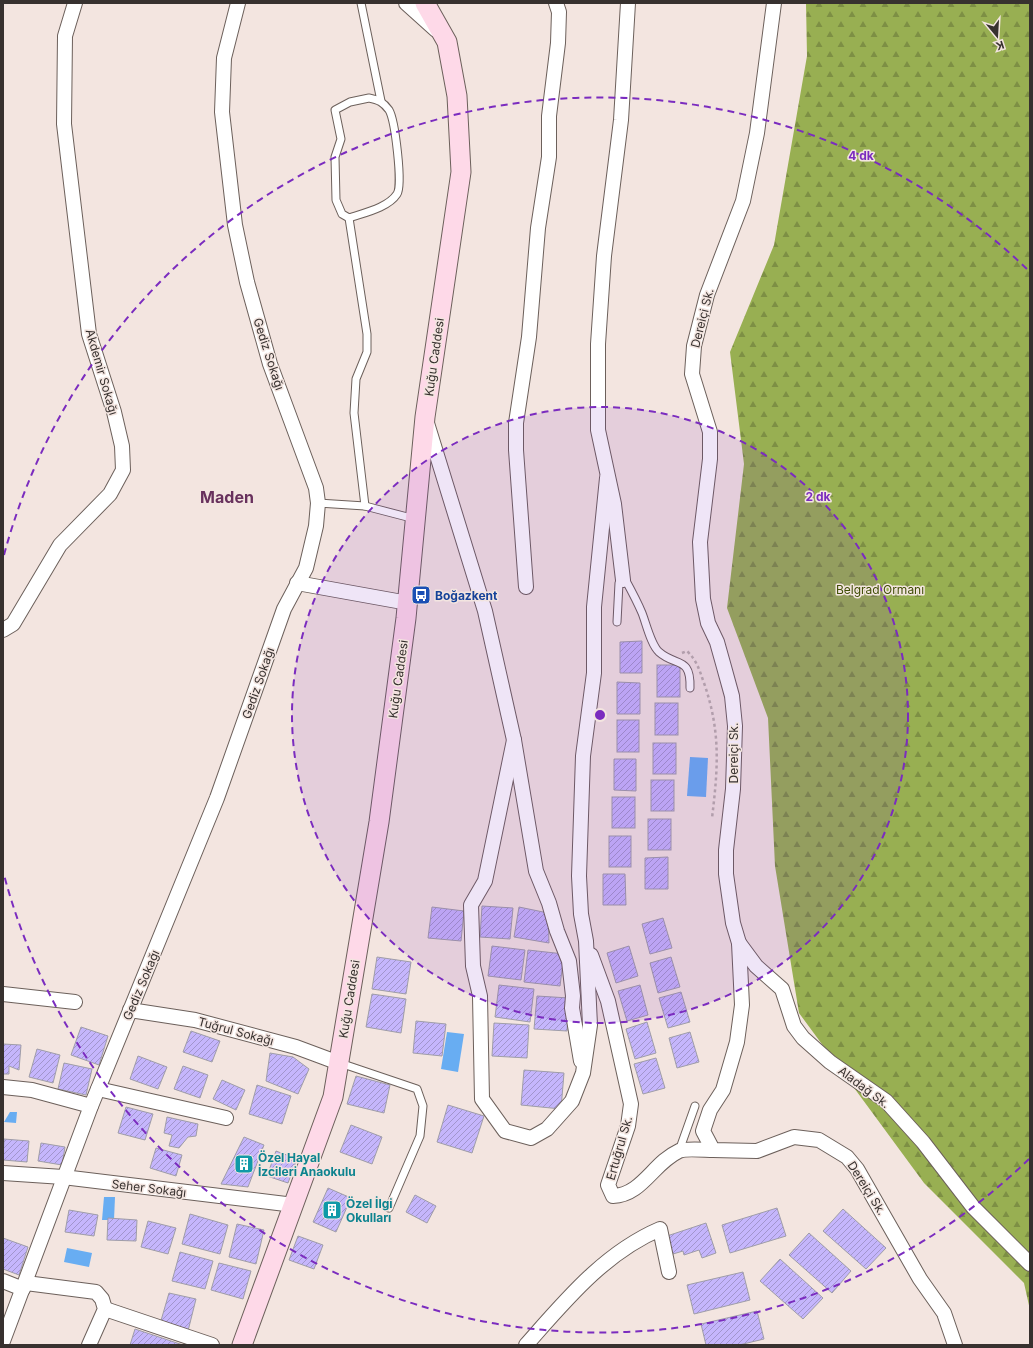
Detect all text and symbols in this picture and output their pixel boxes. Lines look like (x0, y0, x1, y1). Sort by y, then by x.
north arrow (977, 16, 1017, 56)
text: K (994, 38, 1006, 53)
text: 4 dk (848, 148, 874, 163)
street label: Dereiçi Sk. (687, 287, 717, 349)
street label: Gediz Sokağı (250, 316, 288, 392)
street label: Kuğu Caddesi (421, 317, 447, 397)
street label: Akdemir Sokağı (83, 327, 121, 417)
district label: Maden (200, 487, 254, 507)
text: 2 dk (806, 489, 830, 504)
park label: Belgrad Ormanı (836, 582, 924, 597)
bus stop icon: Boğazkent (410, 584, 432, 606)
place label: Boğazkent (435, 588, 498, 603)
street label: Kuğu Caddesi (385, 639, 411, 719)
street label: Gediz Sokağı (239, 645, 277, 721)
centre of rings (593, 708, 607, 722)
street label: Dereiçi Sk. (726, 723, 741, 783)
street label: Gediz Sokağı (120, 948, 162, 1022)
street label: Kuğu Caddesi (335, 959, 363, 1039)
street label: Tuğrul Sokağı (197, 1014, 275, 1048)
street label: Aladağ Sk. (835, 1063, 893, 1111)
street label: Ertuğrul Sk. (603, 1114, 635, 1182)
place label: Özel Hayal İzcileri Anaokulu (258, 1150, 356, 1179)
building icon: Özel Hayal İzcileri Anaokulu (233, 1153, 255, 1175)
street label: Dereiçi Sk. (845, 1158, 889, 1218)
street label: Seher Sokağı (111, 1176, 187, 1200)
place label: Özel İlgi Okulları (346, 1196, 393, 1225)
building icon: Özel İlgi Okulları (321, 1199, 343, 1221)

